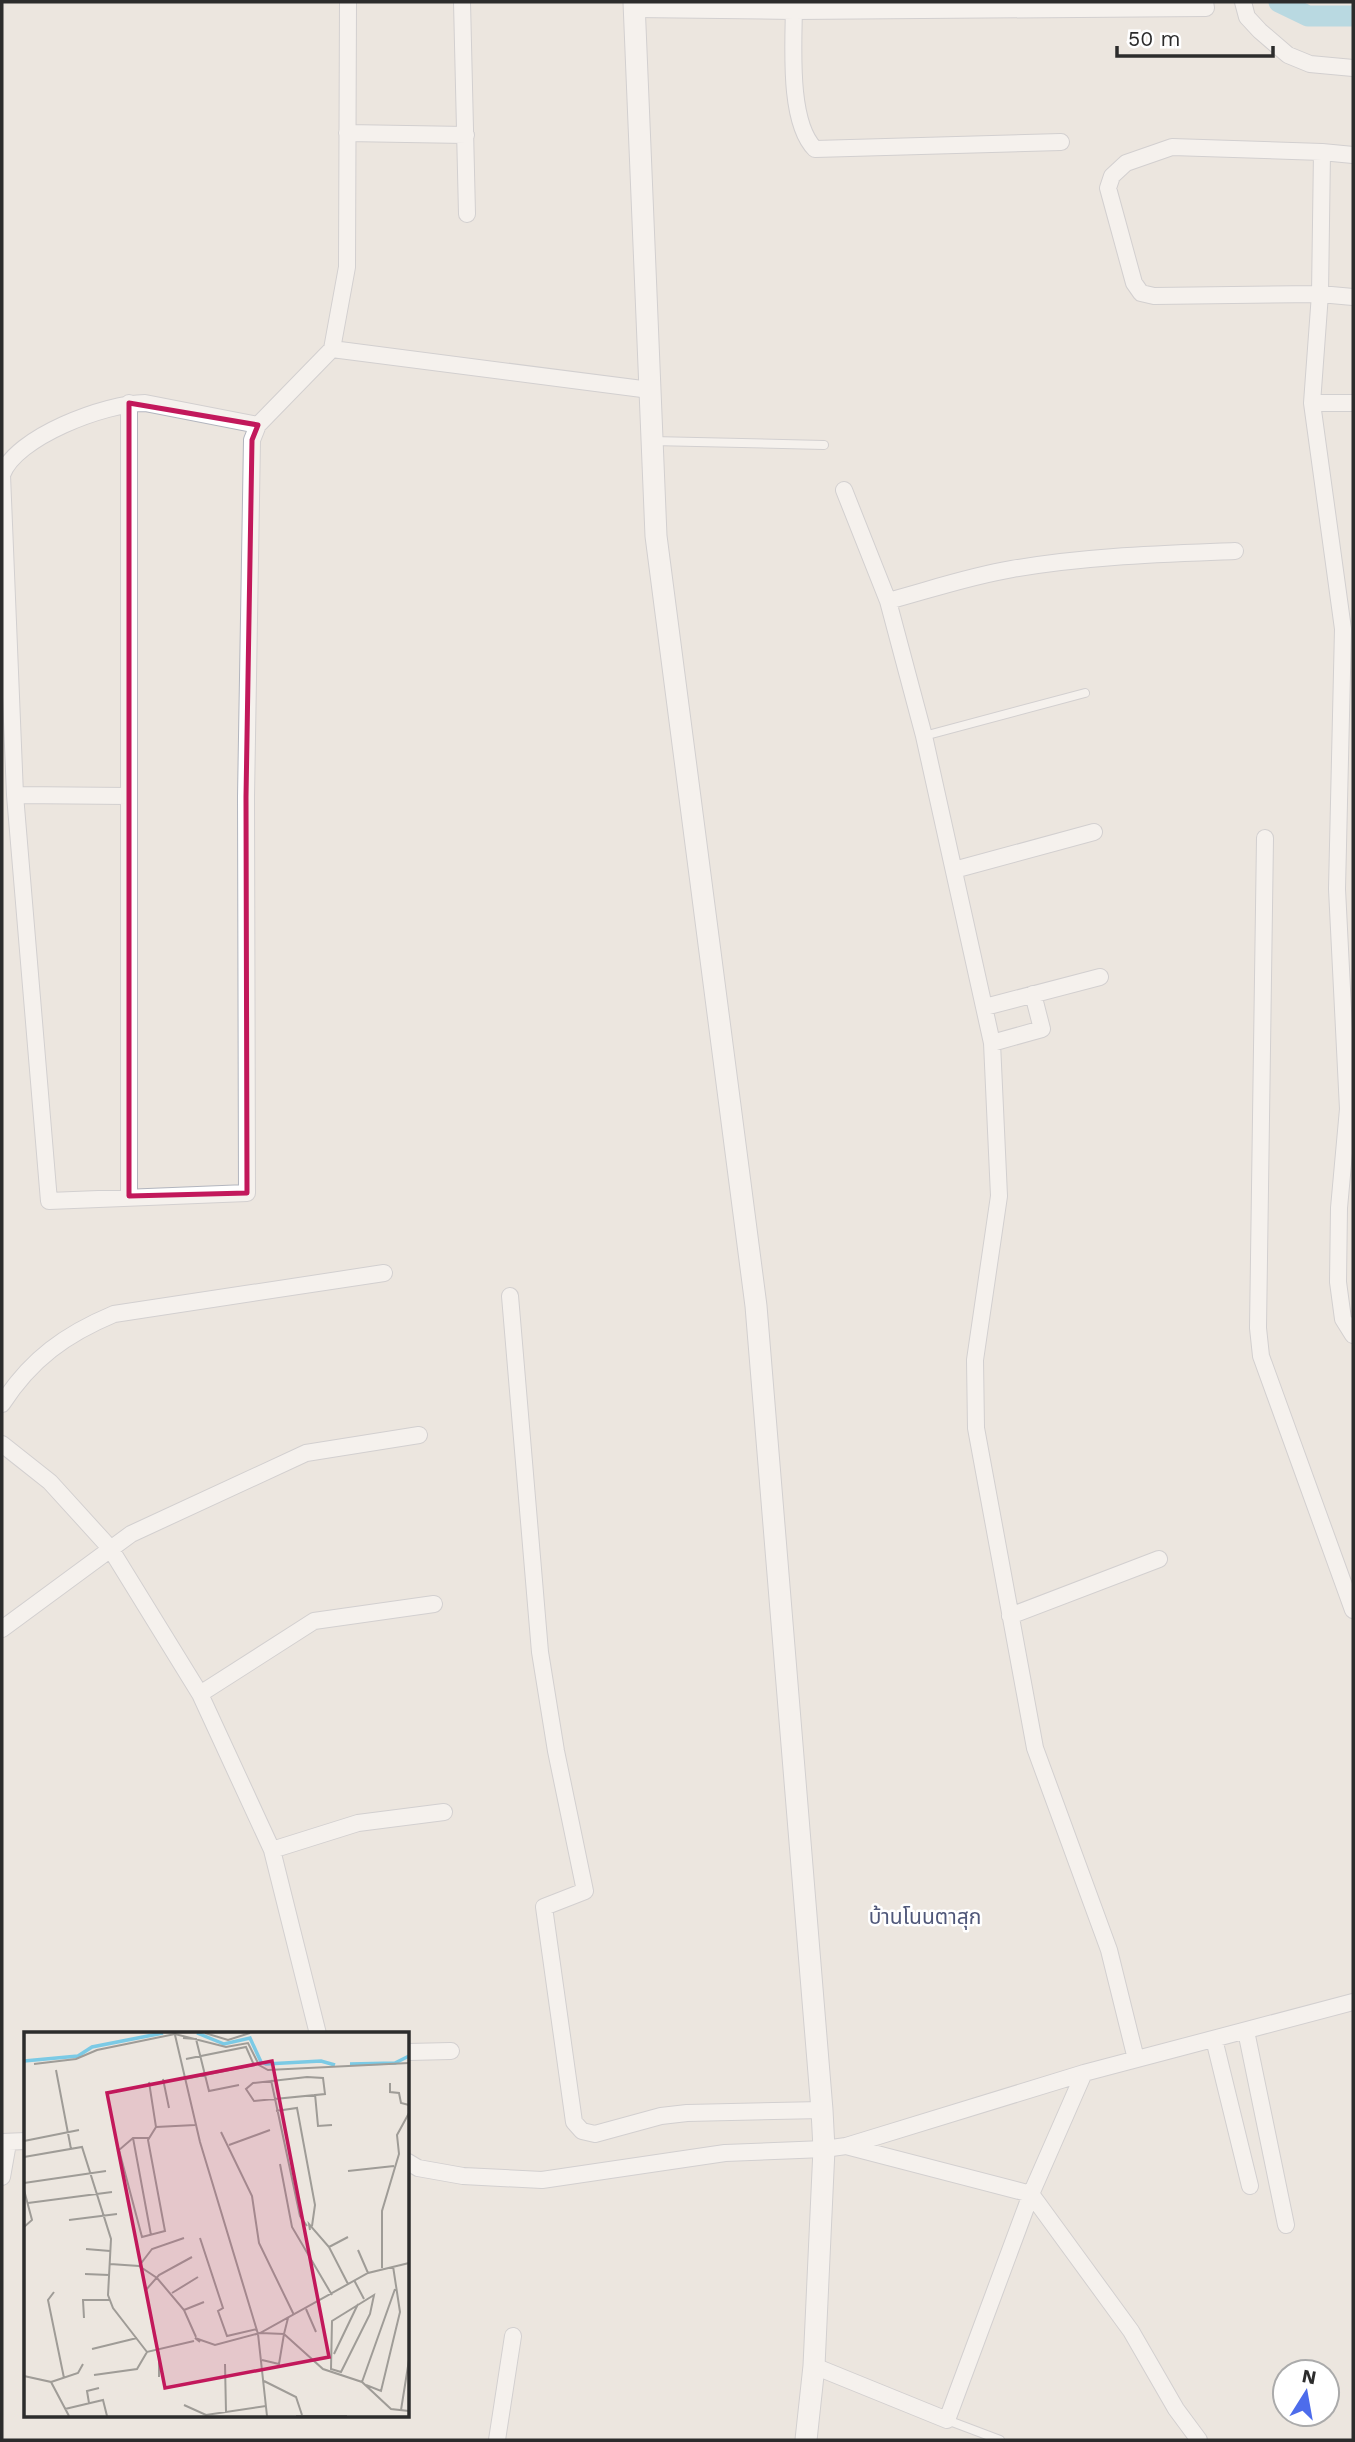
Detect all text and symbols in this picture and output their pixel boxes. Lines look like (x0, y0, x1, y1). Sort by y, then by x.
scale bar (1117, 14, 1273, 58)
text: 50 m (1128, 26, 1180, 51)
district label: บ้านโนนตาสุก (869, 1904, 981, 1930)
inset map (24, 2032, 410, 2418)
north arrow (1271, 2358, 1341, 2428)
text: N (1300, 2364, 1318, 2389)

